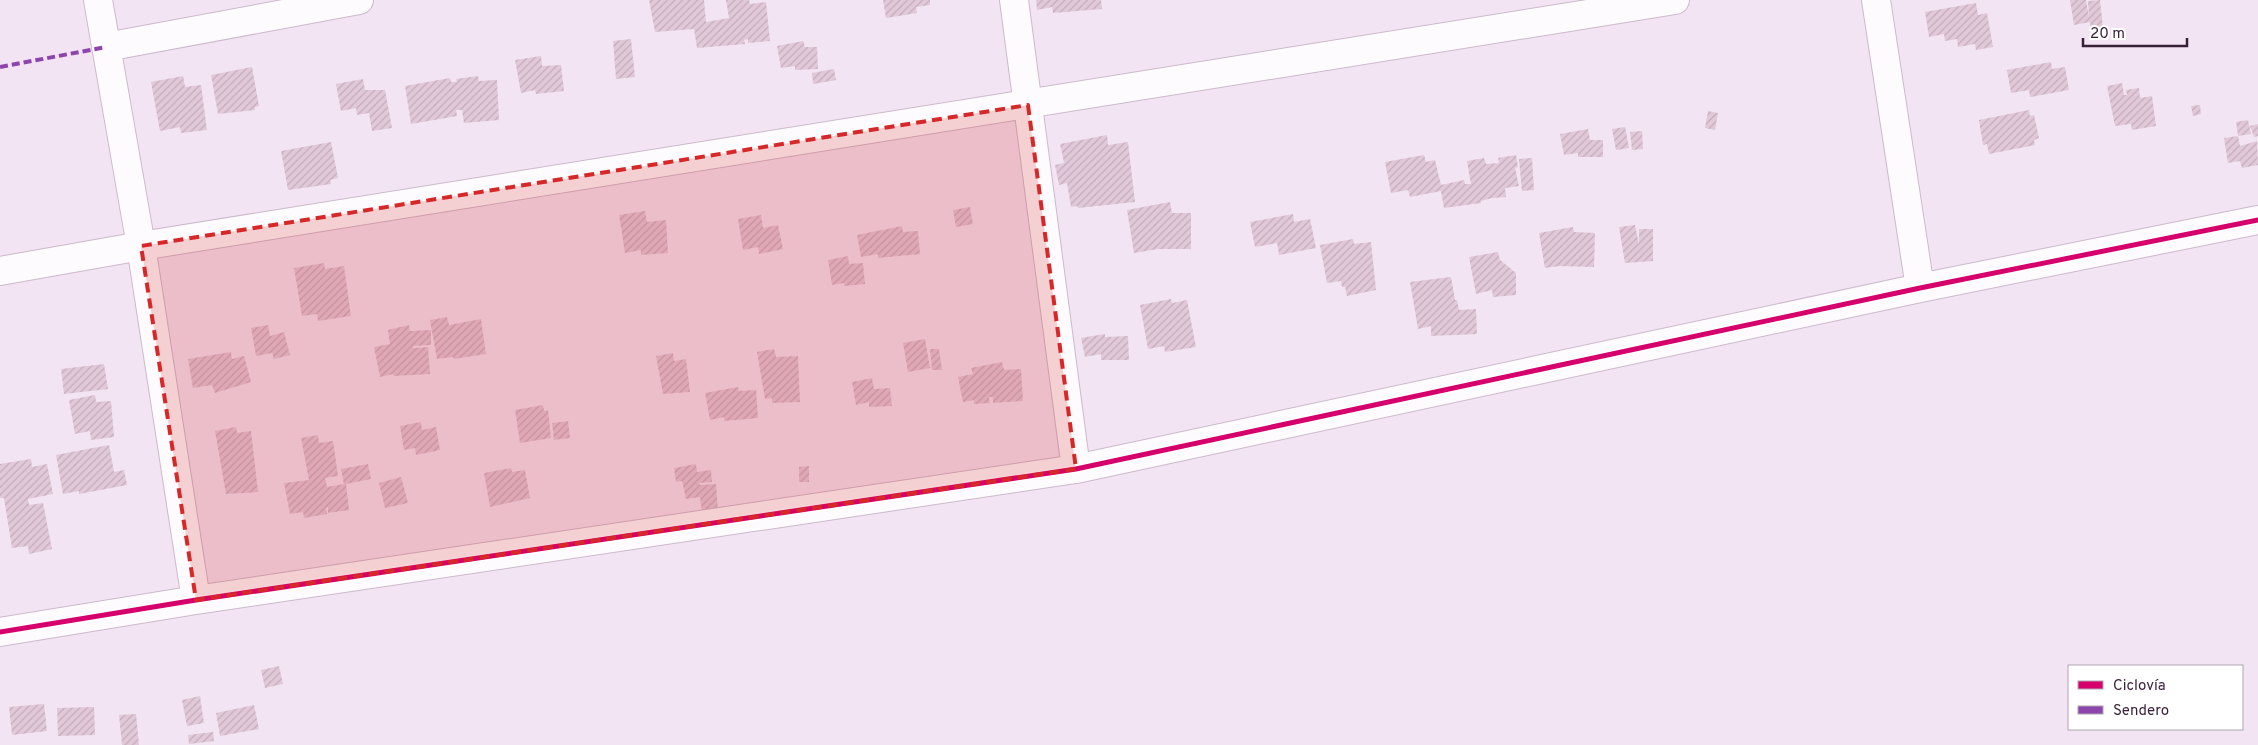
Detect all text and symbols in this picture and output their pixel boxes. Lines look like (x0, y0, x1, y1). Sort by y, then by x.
scale bar (2083, 15, 2187, 47)
text: 20 m (2090, 25, 2125, 44)
legend (2068, 665, 2243, 730)
text: Ciclovía (2113, 677, 2166, 696)
text: Sendero (2113, 702, 2169, 721)

